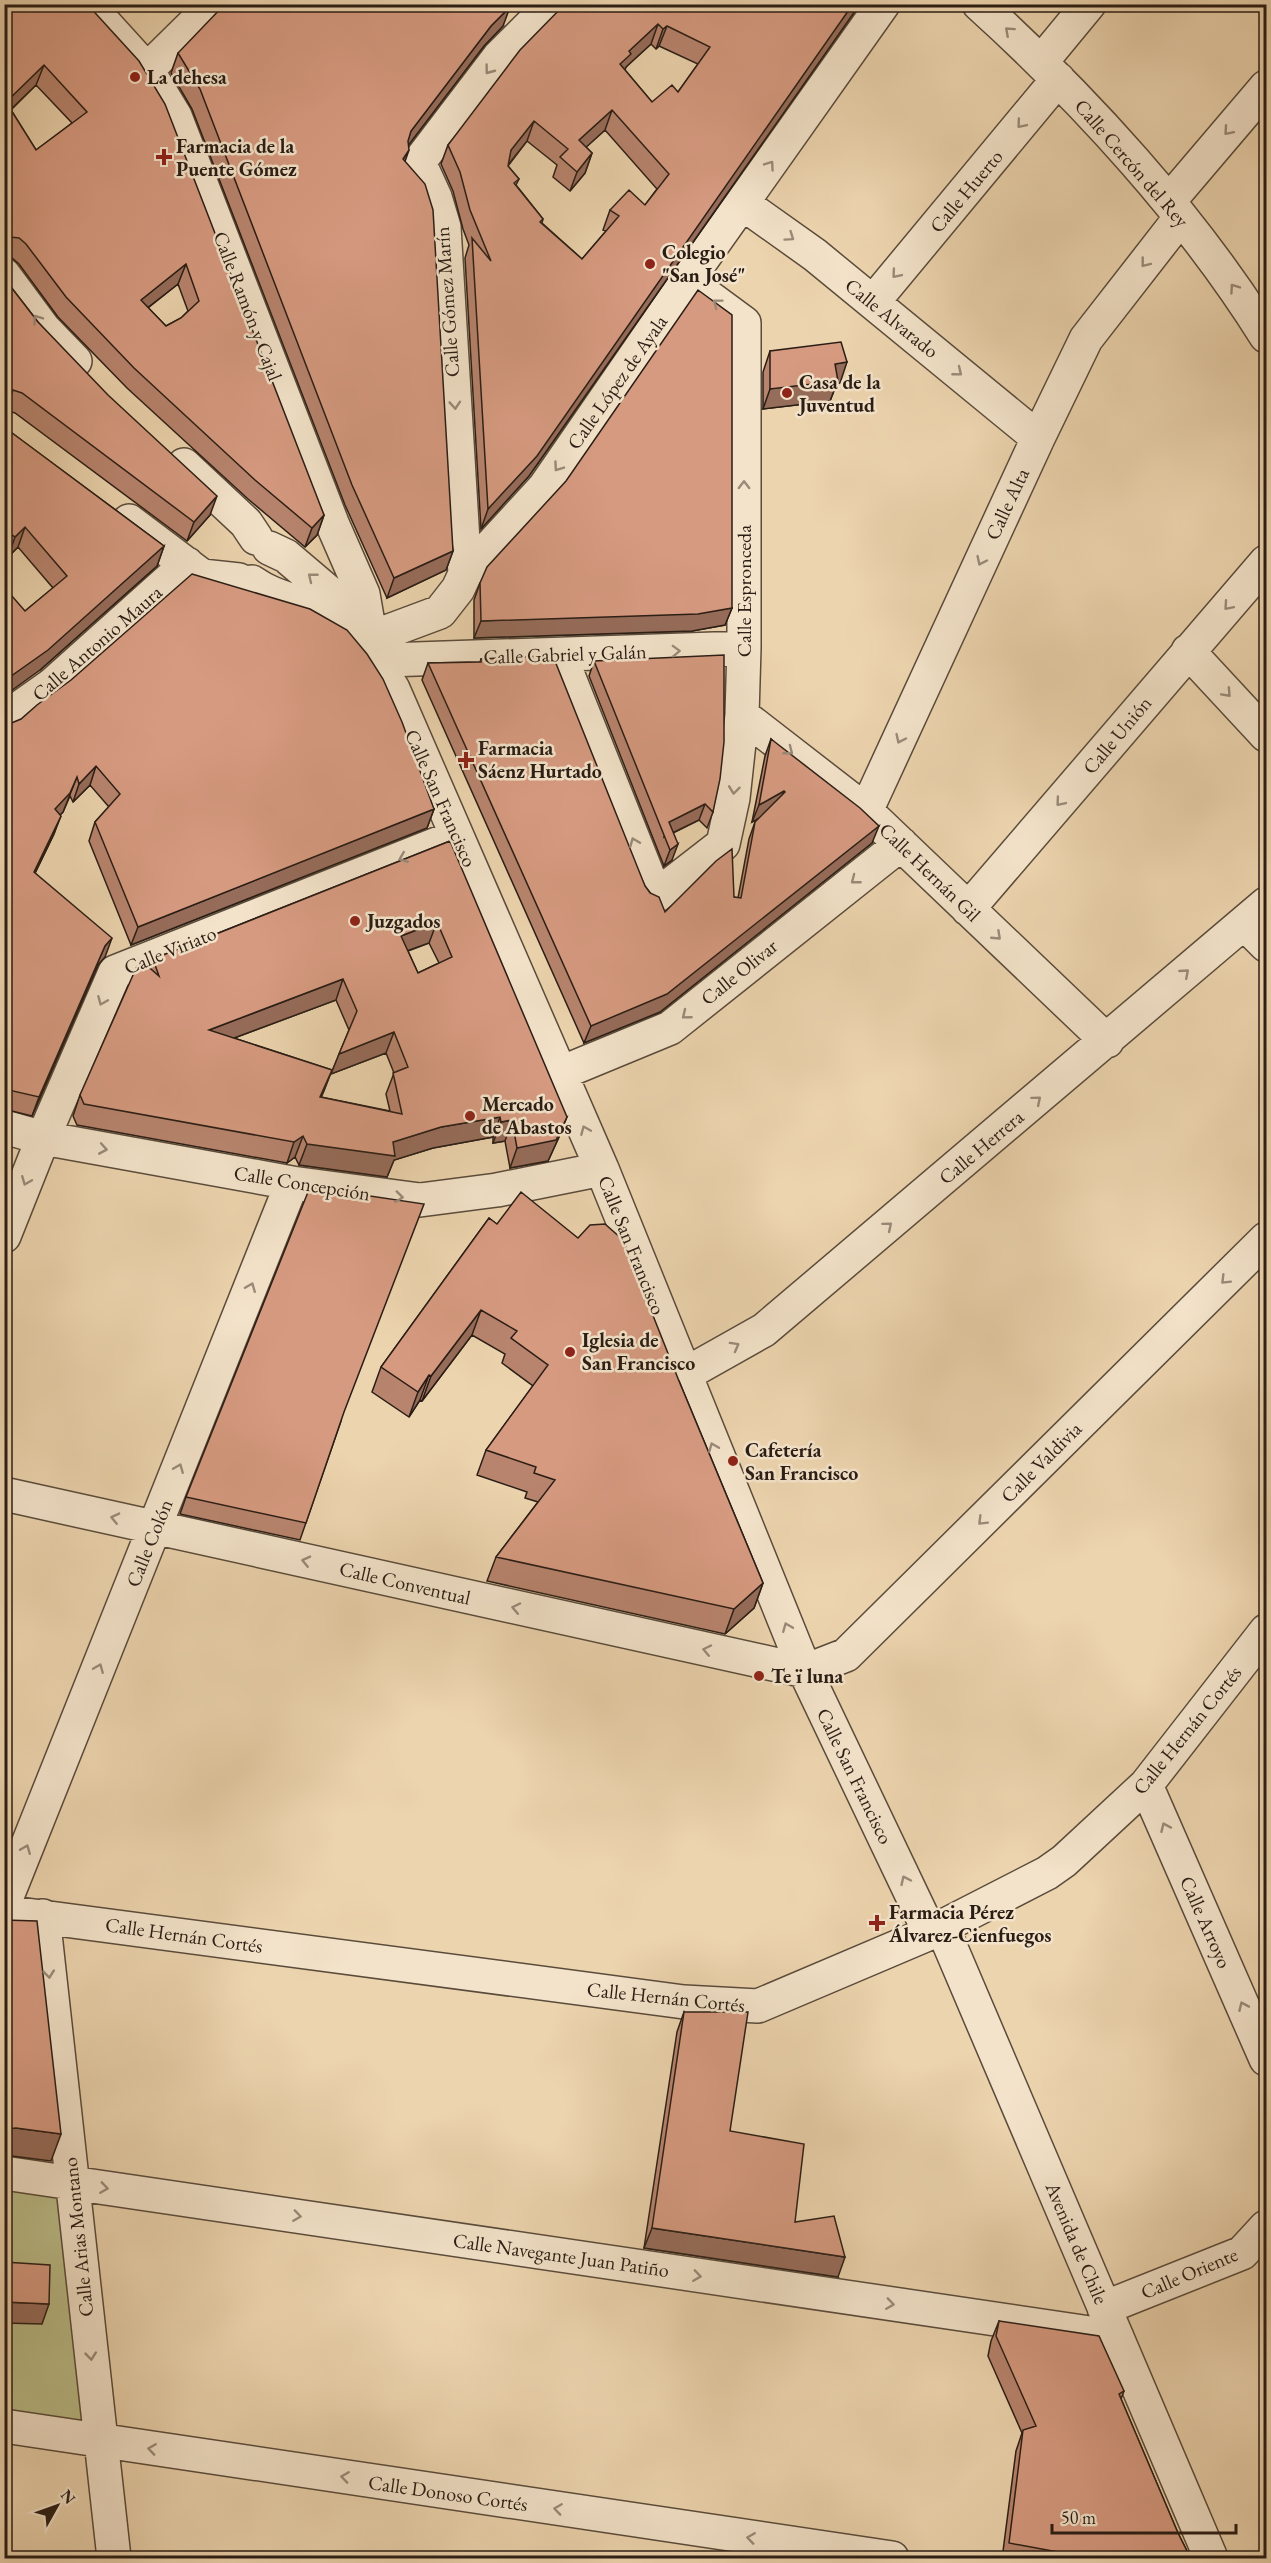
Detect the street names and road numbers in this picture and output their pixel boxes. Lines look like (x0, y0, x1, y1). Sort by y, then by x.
street label: Calle Cercón del Rey (1069, 93, 1195, 233)
street label: Calle Huerto (924, 144, 1008, 238)
street label: Calle Gómez Marín (429, 225, 465, 378)
street label: Calle Ramón y Cajal (208, 228, 288, 385)
street label: Calle Alvarado (840, 272, 944, 364)
street label: Calle López de Ayala (561, 310, 673, 454)
street label: Calle Alta (979, 464, 1035, 544)
street label: Calle Espronceda (731, 525, 757, 657)
street label: Calle Antonio Maura (26, 579, 168, 707)
street label: Calle Gabriel y Galán (483, 638, 647, 670)
street label: Calle Unión (1077, 690, 1158, 779)
street label: Calle San Francisco (399, 725, 483, 871)
street label: Calle Hernán Gil (874, 817, 987, 927)
street label: Calle Viriato (120, 920, 220, 980)
street label: Calle Olivar (695, 933, 783, 1011)
street label: Calle Herrera (933, 1104, 1029, 1190)
street label: Calle Concepción (232, 1159, 372, 1207)
street label: Calle San Francisco (592, 1172, 672, 1319)
street label: Calle Valdivia (995, 1416, 1087, 1508)
street label: Calle Colón (120, 1495, 179, 1591)
street label: Calle Conventual (337, 1555, 473, 1611)
street label: Calle Hernán Cortés (1127, 1660, 1247, 1800)
street label: Calle San Francisco (811, 1704, 899, 1848)
street label: Calle Arroyo (1174, 1872, 1238, 1972)
street label: Calle Hernán Cortés (104, 1911, 264, 1959)
street label: Calle Hernán Cortés (586, 1976, 746, 2018)
street label: Calle Arias Montano (57, 2156, 99, 2318)
street label: Avenida de Chile (1039, 2177, 1114, 2308)
street label: Calle Navegante Juan Patiño (451, 2227, 671, 2283)
street label: Calle Oriente (1137, 2241, 1242, 2305)
street label: Calle Donoso Cortés (367, 2469, 529, 2517)

